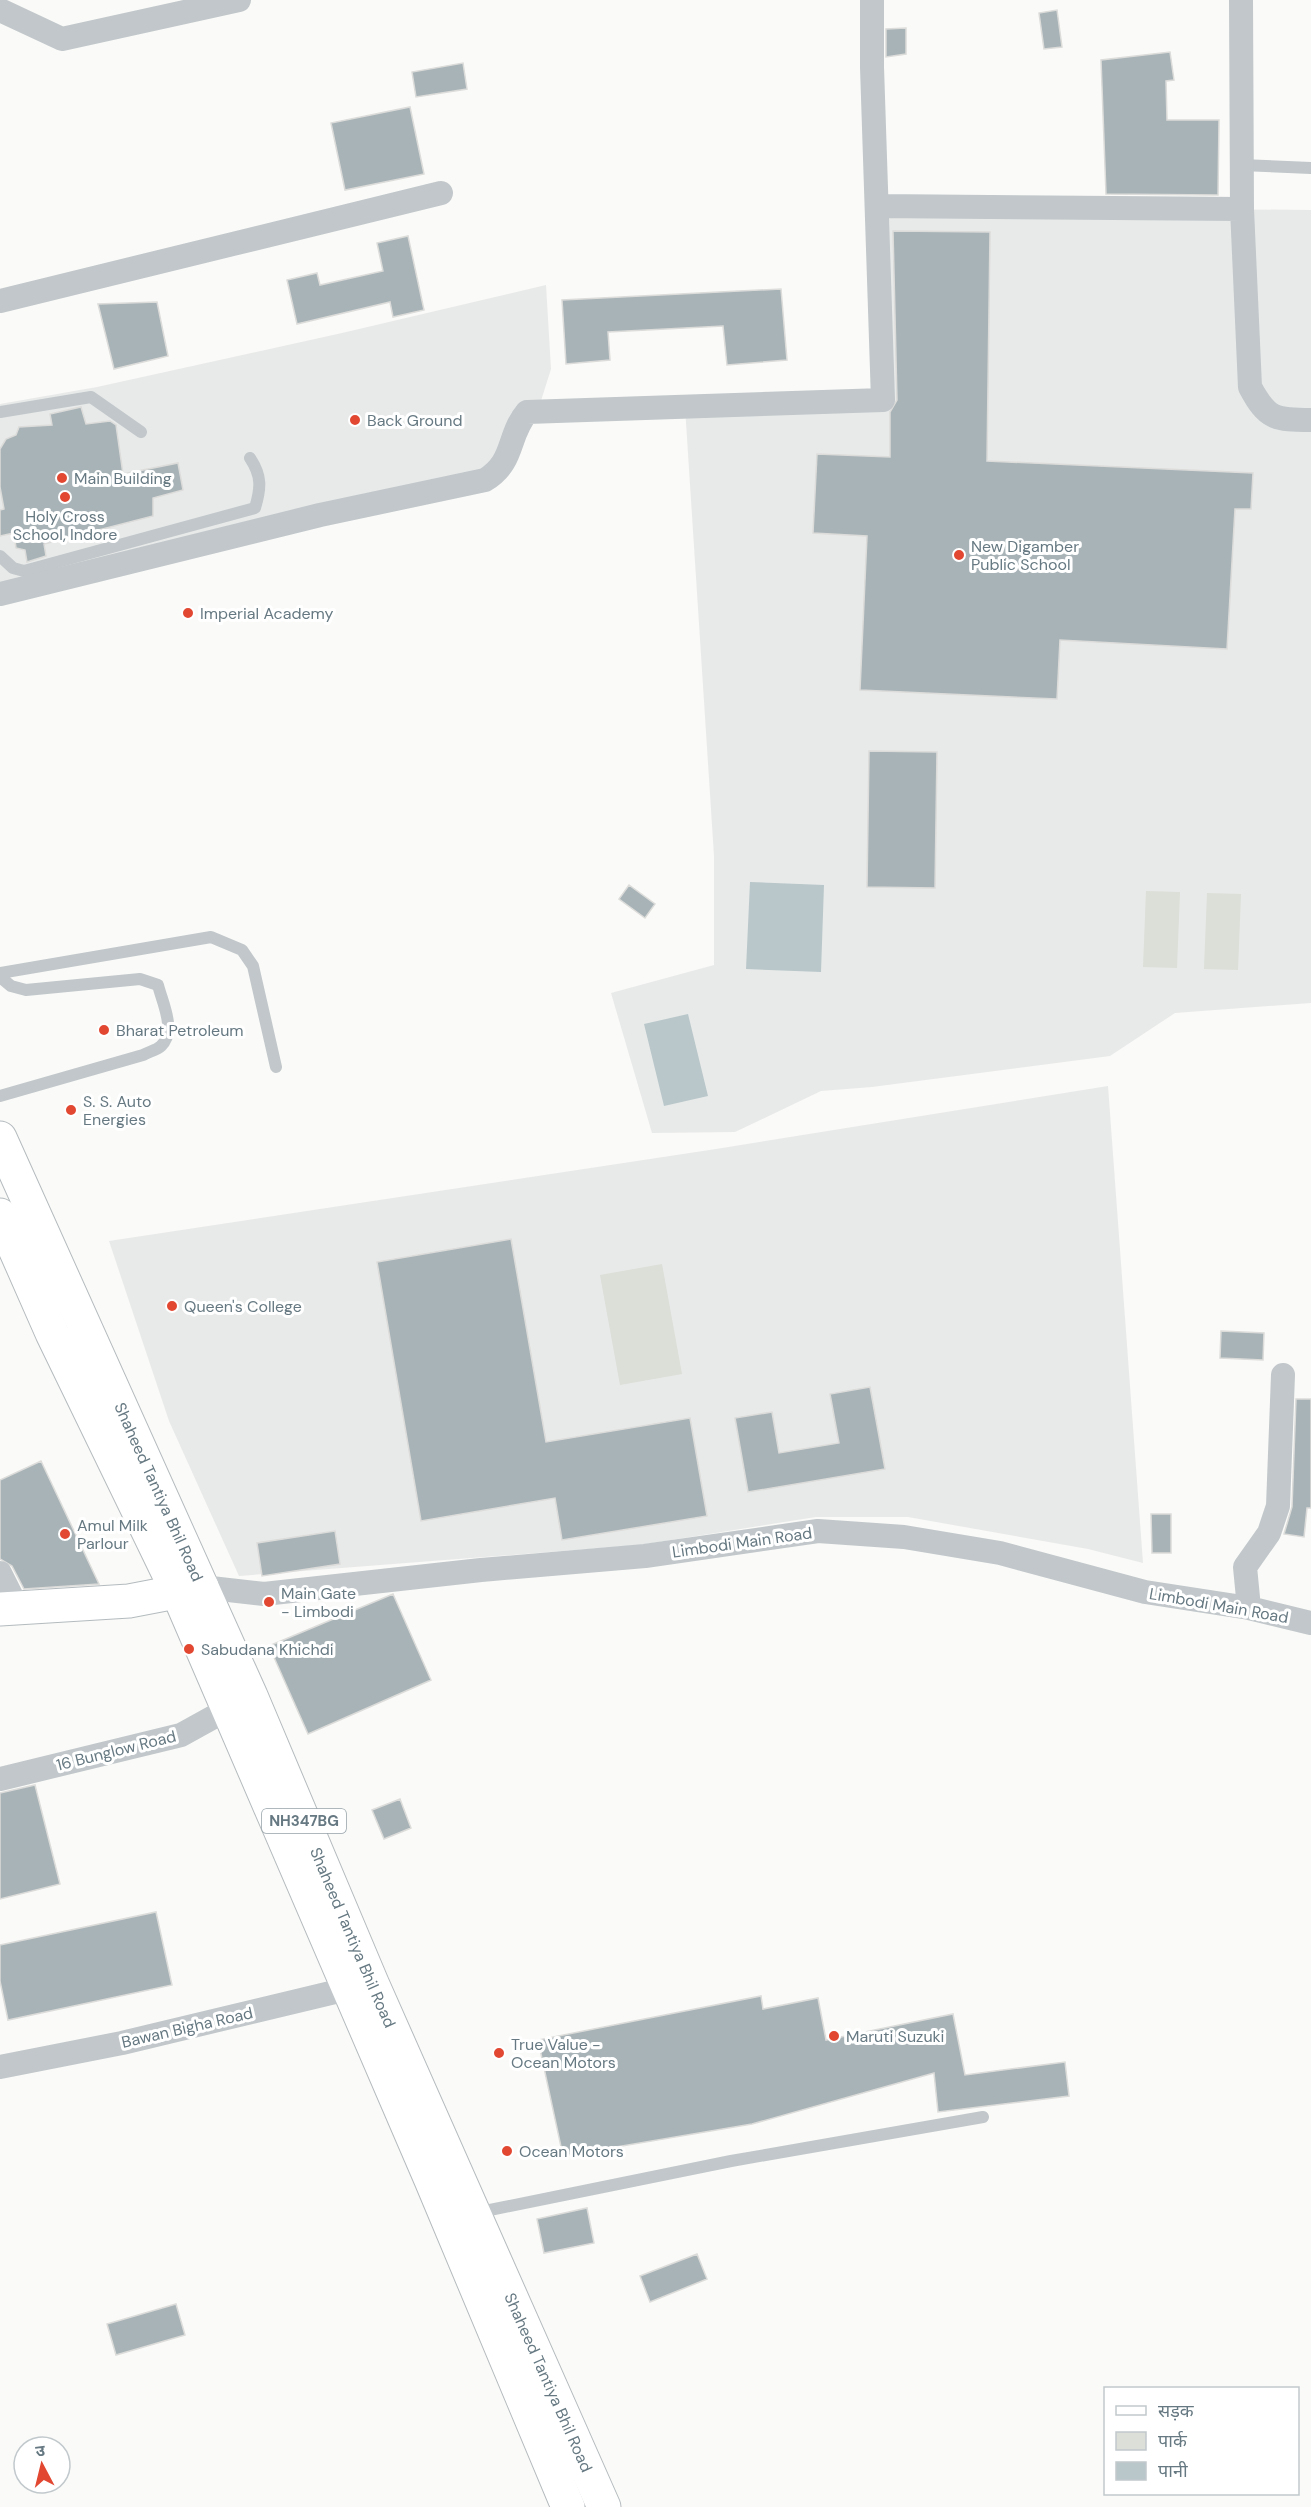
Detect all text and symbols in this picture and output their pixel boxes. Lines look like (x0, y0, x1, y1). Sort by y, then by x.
place label: Back Ground (367, 410, 462, 431)
marker: Back Ground (348, 413, 362, 427)
place label: Main Building (74, 468, 172, 489)
marker: Main Building (55, 471, 69, 485)
marker: Holy Cross School, Indore (58, 490, 72, 504)
place label: Holy Cross School, Indore (13, 506, 117, 545)
place label: New Digamber Public School (971, 536, 1079, 575)
marker: New Digamber Public School (952, 548, 966, 562)
place label: Imperial Academy (200, 603, 334, 624)
marker: Imperial Academy (181, 606, 195, 620)
place label: Bharat Petroleum (116, 1020, 244, 1041)
marker: Bharat Petroleum (97, 1023, 111, 1037)
place label: S. S. Auto Energies (83, 1091, 152, 1130)
marker: S. S. Auto Energies (64, 1103, 78, 1117)
place label: Queen's College (184, 1296, 302, 1317)
marker: Queen's College (165, 1299, 179, 1313)
street label: Shaheed Tantiya Bhil Road (109, 1399, 208, 1585)
place label: Amul Milk Parlour (77, 1515, 148, 1554)
street label: Limbodi Main Road (671, 1522, 813, 1563)
marker: Amul Milk Parlour (58, 1527, 72, 1541)
place label: Main Gate - Limbodi (281, 1583, 356, 1622)
street label: Limbodi Main Road (1148, 1583, 1290, 1628)
marker: Main Gate - Limbodi (262, 1595, 276, 1609)
place label: Sabudana Khichdi (201, 1639, 334, 1660)
marker: Sabudana Khichdi (182, 1642, 196, 1656)
street label: 16 Bunglow Road (54, 1725, 178, 1776)
road number: NH347BG (262, 1809, 346, 1833)
street label: Shaheed Tantiya Bhil Road (305, 1844, 400, 2031)
street label: Bawan Bigha Road (119, 2002, 255, 2053)
place label: Maruti Suzuki (846, 2026, 944, 2047)
marker: Maruti Suzuki (827, 2029, 841, 2043)
place label: True Value - Ocean Motors (511, 2034, 616, 2073)
marker: True Value - Ocean Motors (492, 2046, 506, 2060)
place label: Ocean Motors (519, 2141, 624, 2162)
marker: Ocean Motors (500, 2144, 514, 2158)
street label: Shaheed Tantiya Bhil Road (499, 2290, 597, 2475)
legend (1104, 2387, 1299, 2495)
text: सड़क (1158, 2399, 1195, 2423)
text: पार्क (1158, 2429, 1188, 2453)
north arrow (12, 2435, 72, 2495)
text: उ (34, 2440, 47, 2462)
text: पानी (1158, 2459, 1188, 2483)

